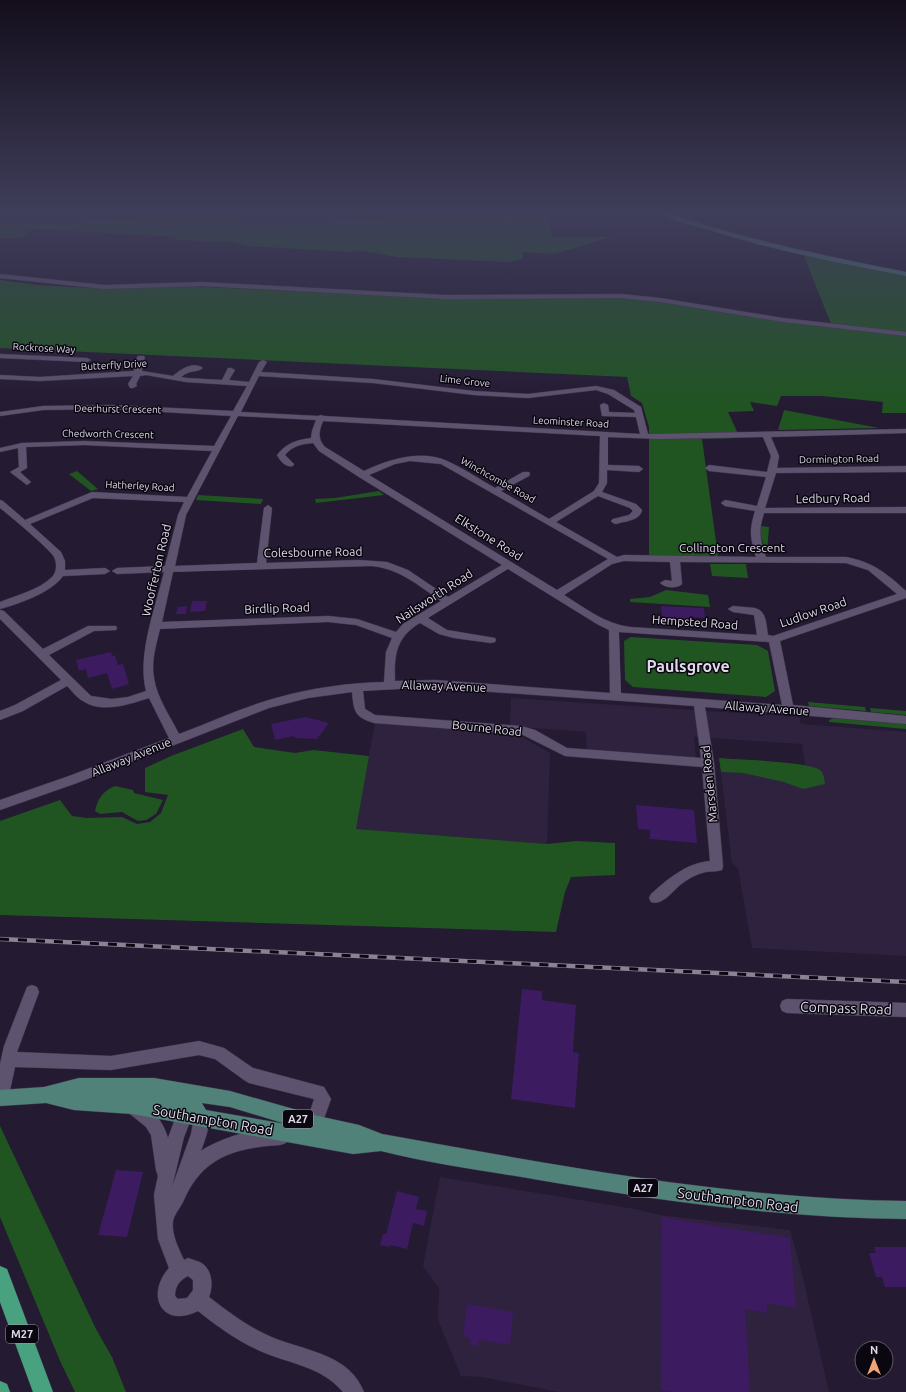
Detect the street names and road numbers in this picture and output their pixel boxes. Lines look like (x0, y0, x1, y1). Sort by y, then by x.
street label: Rockrose Way (12, 341, 76, 355)
street label: Butterfly Drive (81, 358, 147, 372)
street label: Lime Grove (439, 373, 491, 389)
street label: Deerhurst Crescent (74, 403, 162, 415)
street label: Leominster Road (533, 415, 609, 429)
street label: Chedworth Crescent (62, 428, 154, 440)
street label: Dormington Road (799, 453, 879, 465)
street label: Winchcombe Road (459, 455, 537, 505)
street label: Hatherley Road (105, 479, 175, 493)
street label: Ledbury Road (796, 491, 870, 505)
street label: Elkstone Road (453, 511, 525, 563)
street label: Woofferton Road (139, 523, 173, 617)
street label: Collington Crescent (679, 541, 785, 554)
street label: Colesbourne Road (264, 545, 362, 559)
street label: Nailsworth Road (393, 566, 475, 626)
street label: Ludlow Road (778, 594, 848, 630)
street label: Birdlip Road (244, 600, 310, 616)
street label: Hempsted Road (651, 613, 739, 631)
street label: Allaway Avenue (401, 678, 487, 694)
street label: Allaway Avenue (724, 699, 810, 717)
street label: Bourne Road (452, 718, 522, 738)
street label: Allaway Avenue (89, 735, 173, 779)
street label: Marsden Road (698, 745, 720, 823)
street label: Compass Road (800, 998, 892, 1018)
street label: Southampton Road (152, 1102, 274, 1138)
road number: A27 (283, 1110, 313, 1128)
road number: A27 (628, 1179, 658, 1197)
street label: Southampton Road (677, 1185, 799, 1215)
road number: M27 (6, 1325, 38, 1343)

